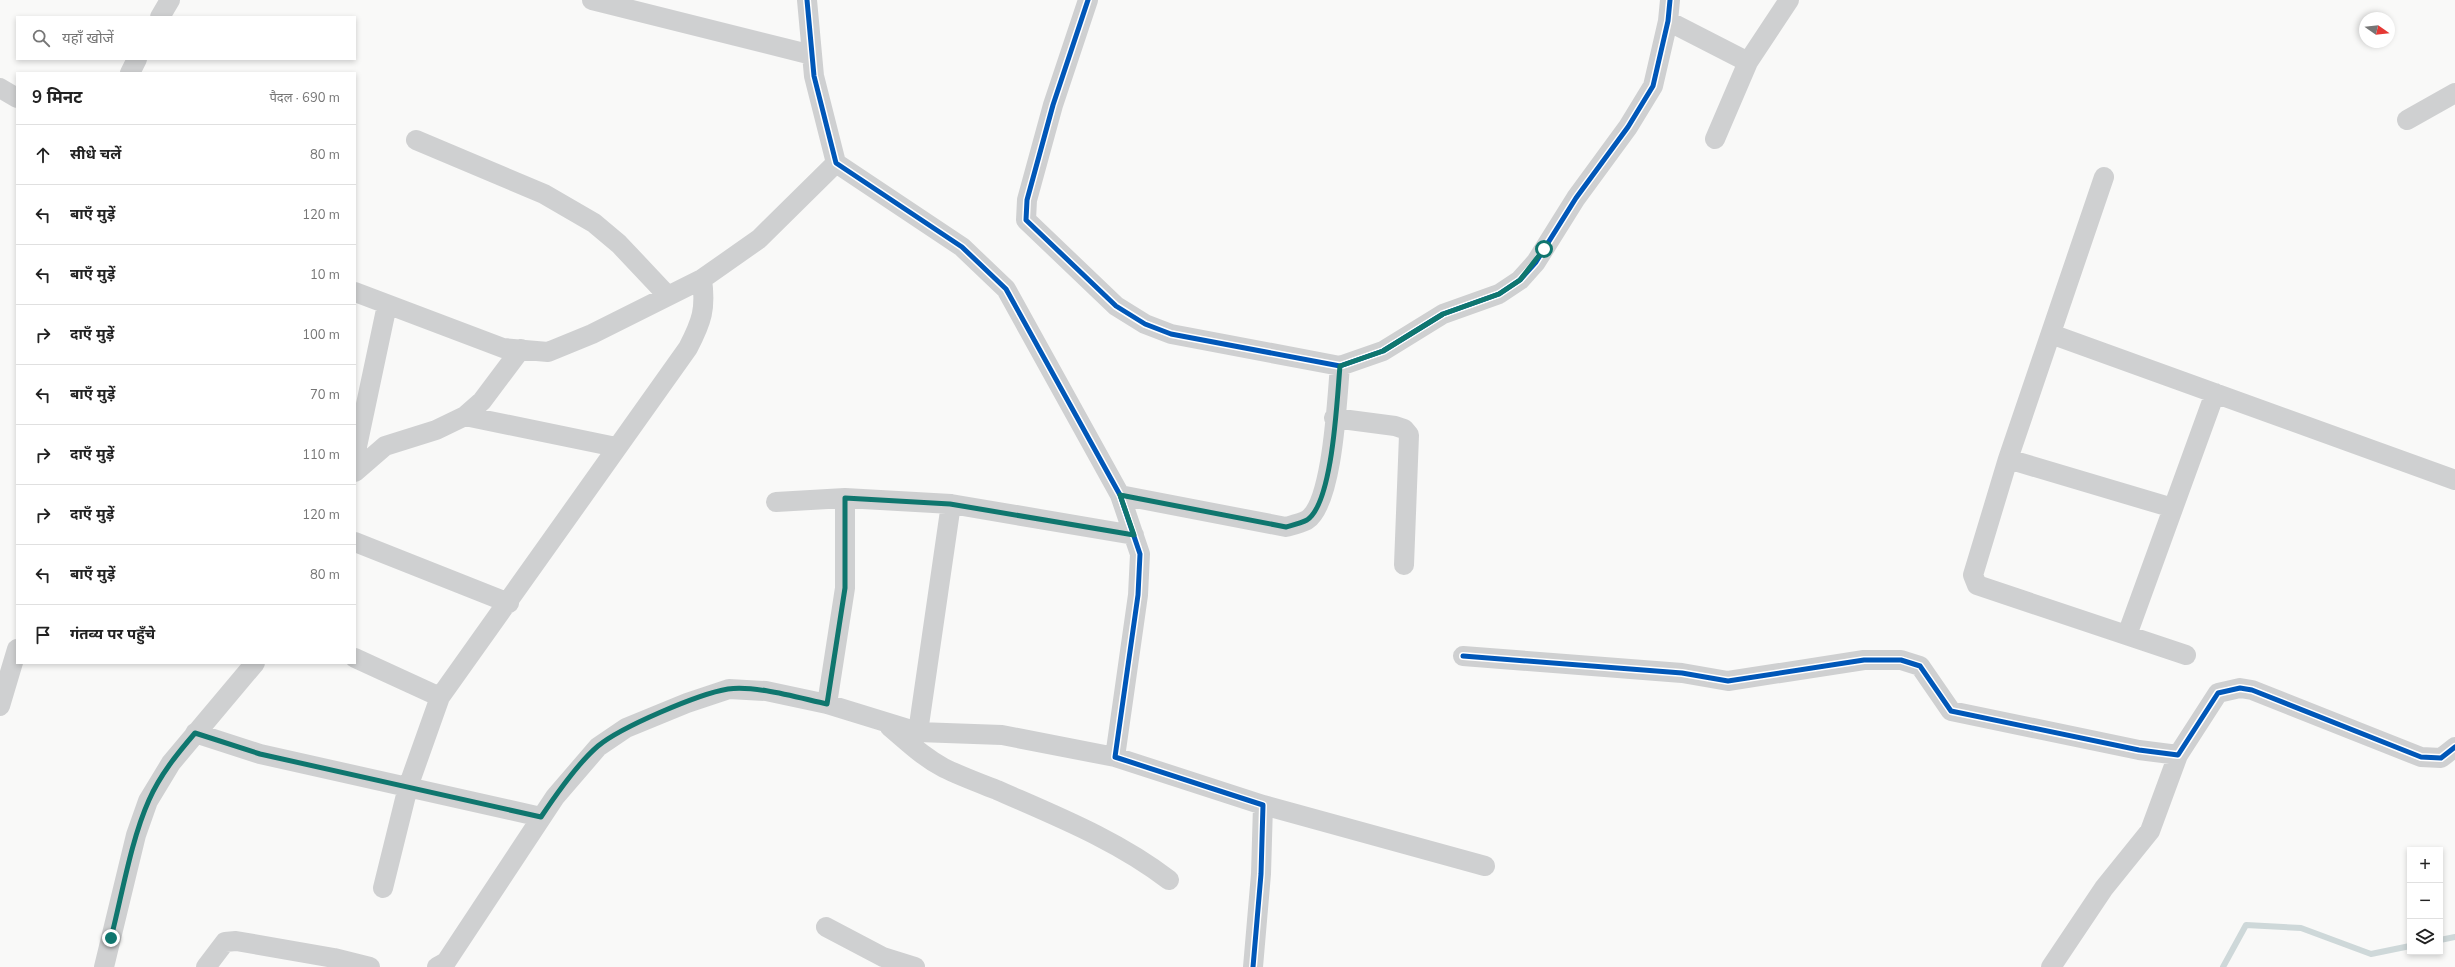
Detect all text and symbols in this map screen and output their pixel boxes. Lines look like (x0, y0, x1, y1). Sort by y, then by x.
north arrow (2359, 12, 2395, 48)
search box (16, 16, 356, 60)
icon: search (30, 27, 52, 49)
text: यहाँ खोजें (62, 28, 114, 48)
text: 9 मिनट (32, 86, 82, 109)
text: पैदल · 690 m (269, 89, 340, 107)
icon: ahead (32, 144, 54, 166)
text: सीधे चलें (70, 144, 121, 164)
text: 80 m (310, 146, 340, 164)
icon: left (32, 204, 54, 226)
text: बाएँ मुड़ें (70, 204, 115, 224)
text: 120 m (302, 206, 340, 224)
route start (1535, 240, 1553, 258)
icon: left (32, 264, 54, 286)
text: बाएँ मुड़ें (70, 264, 115, 284)
text: 10 m (310, 266, 340, 284)
icon: right (32, 324, 54, 346)
text: दाएँ मुड़ें (70, 324, 114, 344)
text: 100 m (302, 326, 340, 344)
icon: left (32, 384, 54, 406)
text: बाएँ मुड़ें (70, 384, 115, 404)
text: 70 m (310, 386, 340, 404)
icon: right (32, 444, 54, 466)
text: दाएँ मुड़ें (70, 444, 114, 464)
text: 110 m (302, 446, 340, 464)
icon: right (32, 504, 54, 526)
text: दाएँ मुड़ें (70, 504, 114, 524)
text: 120 m (302, 506, 340, 524)
icon: left (32, 564, 54, 586)
text: बाएँ मुड़ें (70, 564, 115, 584)
text: 80 m (310, 566, 340, 584)
icon: arrive (32, 624, 54, 646)
text: गंतव्य पर पहुँचे (70, 624, 155, 644)
map controls (2407, 847, 2443, 955)
button: + (2407, 847, 2443, 883)
button: − (2407, 883, 2443, 919)
button: layers (2407, 919, 2443, 955)
route end (102, 929, 120, 947)

